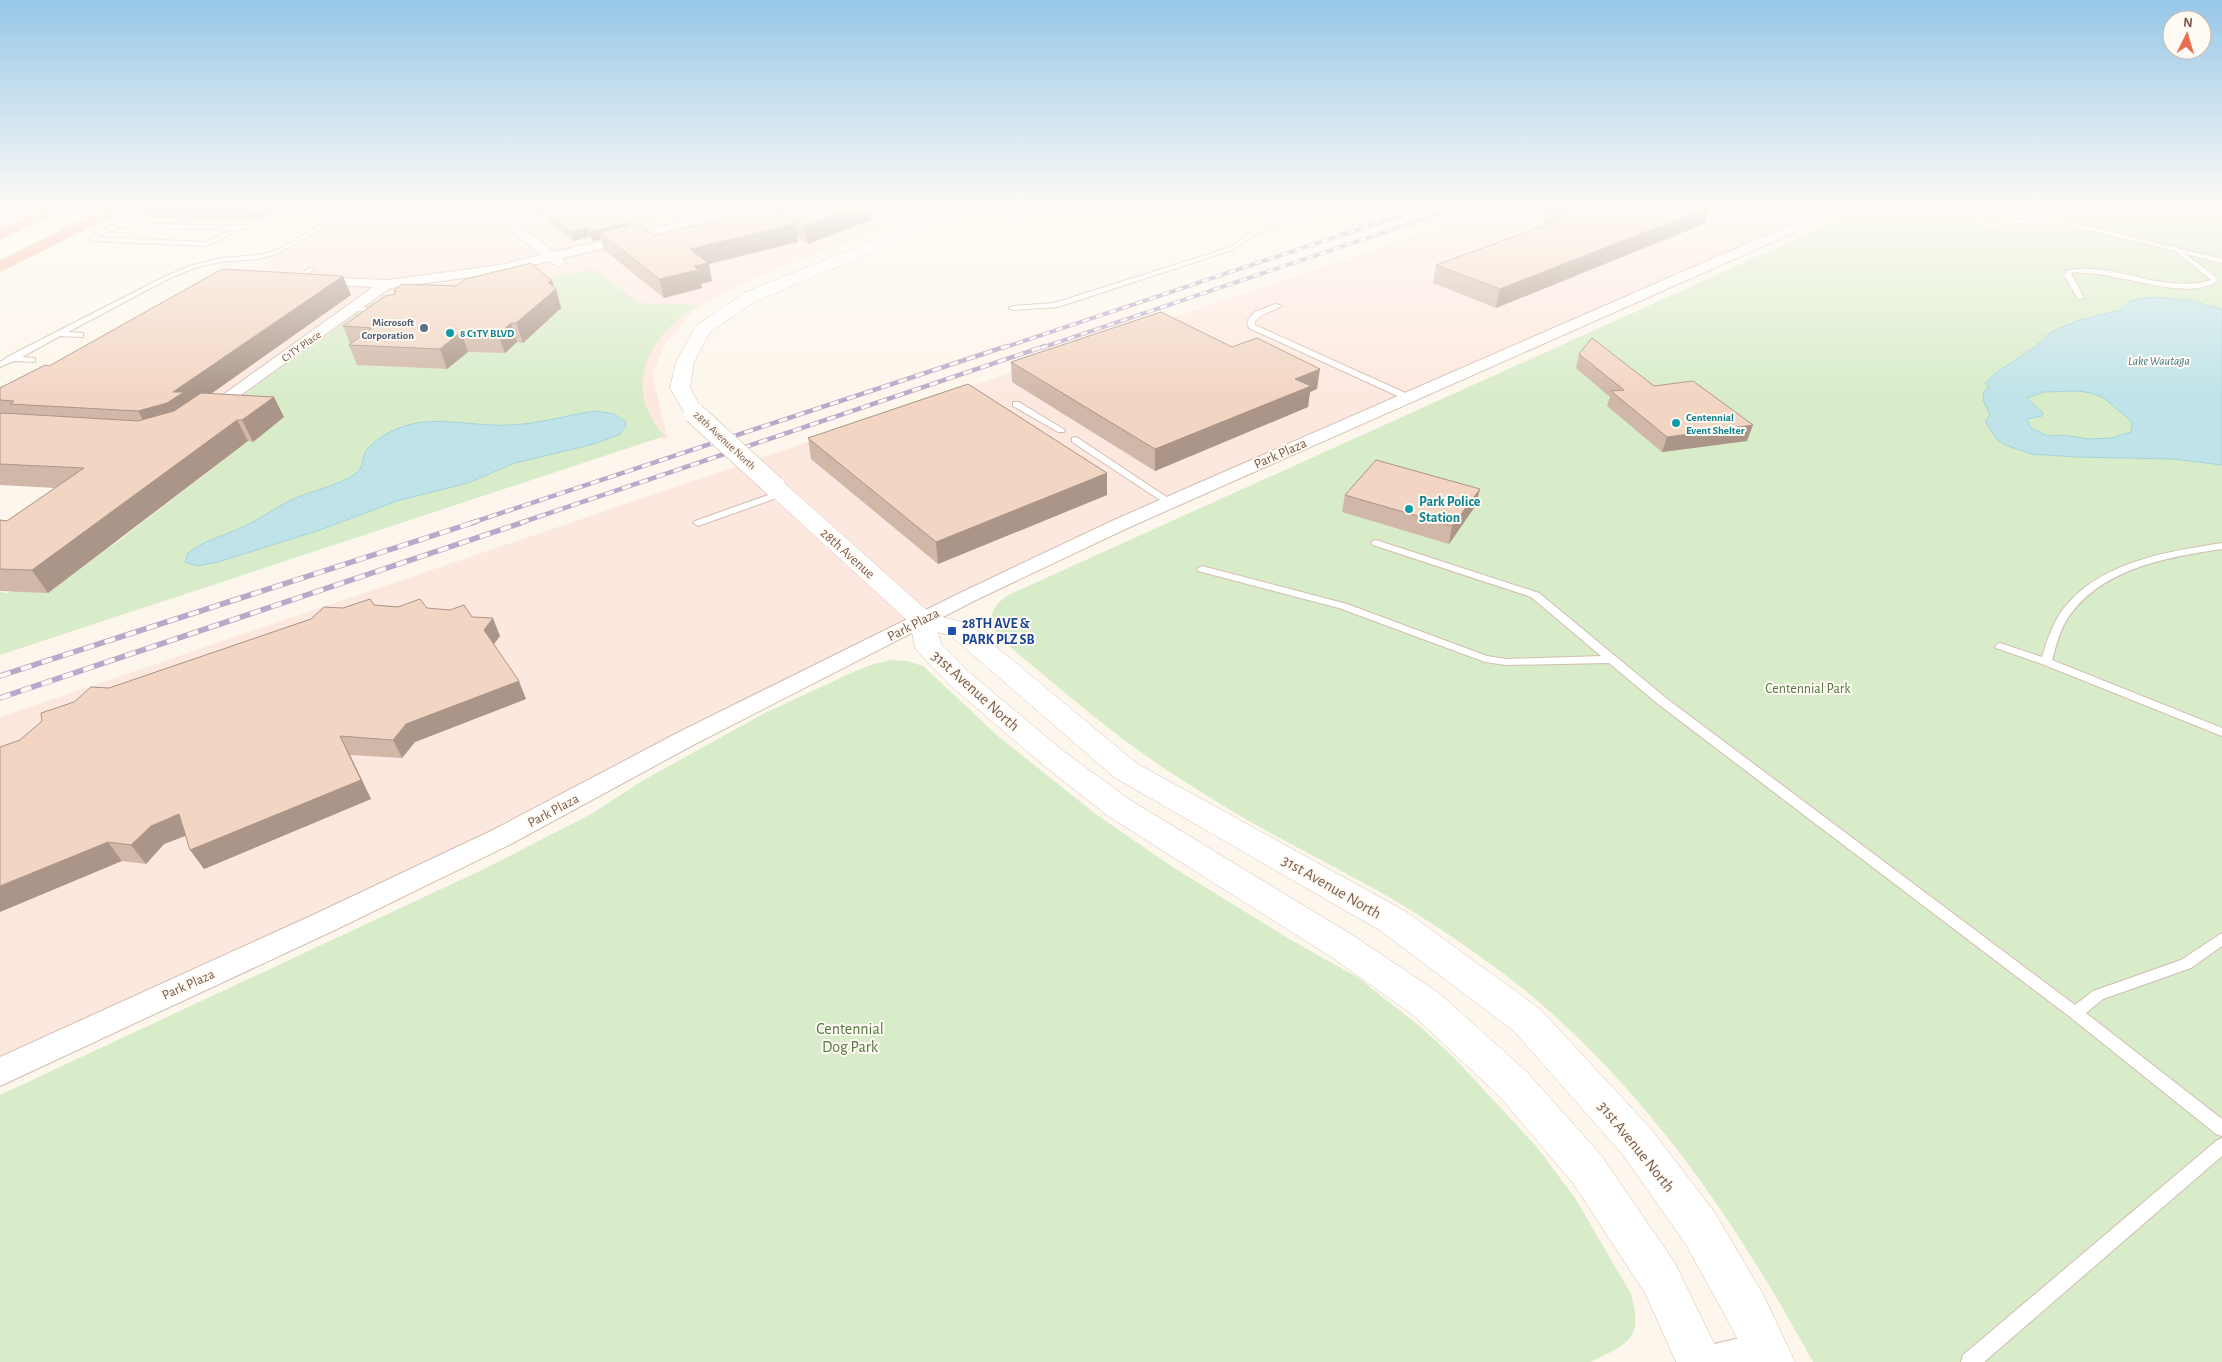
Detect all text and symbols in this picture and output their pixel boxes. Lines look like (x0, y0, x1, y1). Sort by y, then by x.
north arrow (2162, 10, 2212, 60)
text: N (2183, 16, 2194, 30)
place label: Microsoft Corporation (361, 317, 414, 341)
marker: Microsoft Corporation (418, 322, 430, 334)
marker: 8 C1TY BLVD (444, 327, 456, 339)
place label: 8 C1TY BLVD (460, 328, 514, 339)
street label: C1TY Place (280, 329, 323, 364)
water label: Lake Wautaga (2128, 355, 2190, 367)
street label: 28th Avenue North (691, 409, 758, 472)
place label: Centennial Event Shelter (1686, 412, 1745, 436)
marker: Centennial Event Shelter (1670, 417, 1682, 429)
street label: Park Plaza (1252, 436, 1309, 472)
place label: Park Police Station (1419, 495, 1481, 525)
marker: Park Police Station (1403, 503, 1415, 515)
street label: 28th Avenue (817, 526, 877, 582)
street label: Park Plaza (885, 606, 942, 644)
place label: 28TH AVE & PARK PLZ SB (962, 617, 1035, 647)
marker: 28TH AVE & PARK PLZ SB (946, 625, 958, 637)
street label: 31st Avenue North (928, 647, 1022, 734)
park label: Centennial Park (1765, 682, 1851, 696)
street label: Park Plaza (525, 791, 582, 830)
street label: 31st Avenue North (1279, 852, 1384, 922)
street label: Park Plaza (160, 967, 217, 1003)
park label: Centennial Dog Park (816, 1021, 884, 1055)
street label: 31st Avenue North (1595, 1098, 1678, 1195)

